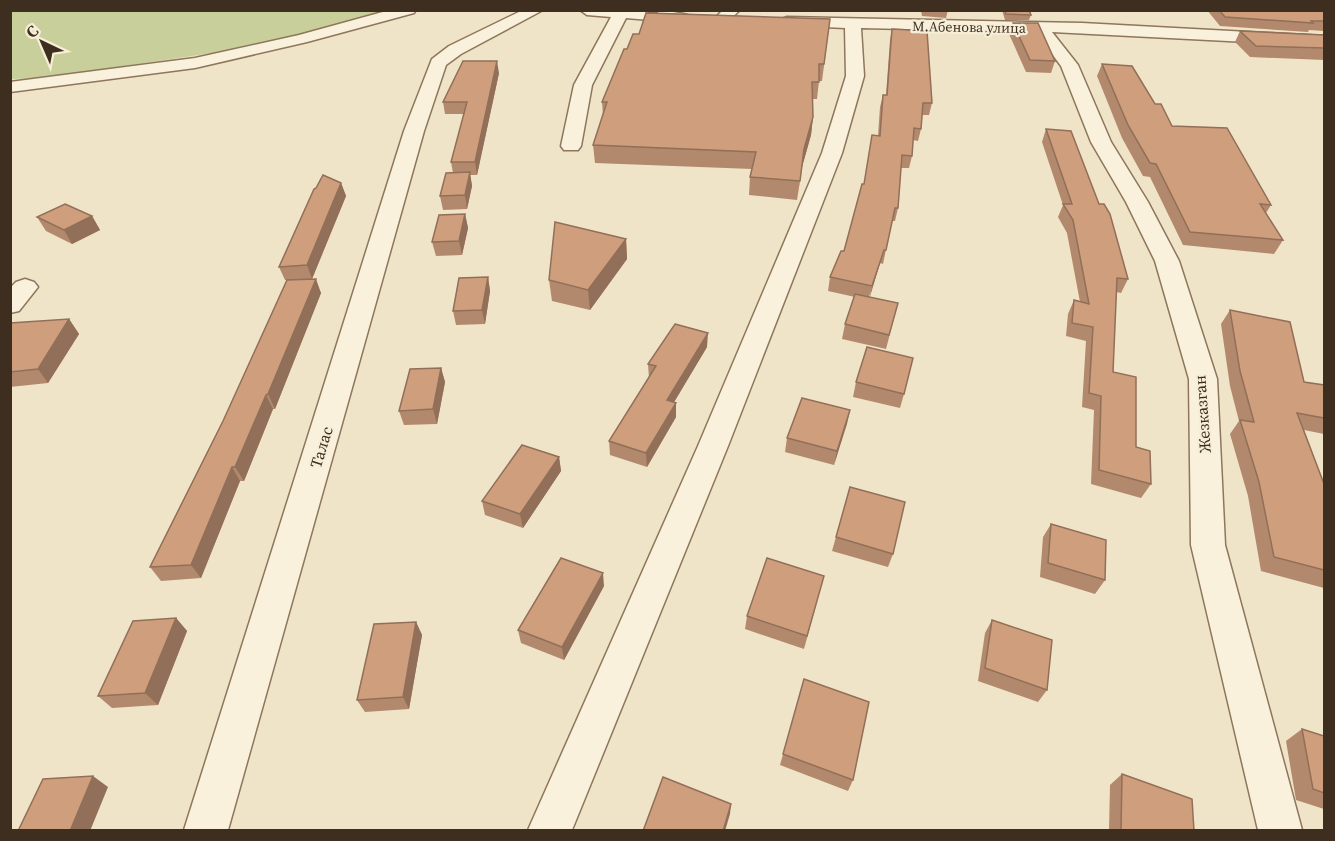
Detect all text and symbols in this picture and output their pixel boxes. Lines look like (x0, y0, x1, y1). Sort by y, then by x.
north arrow (12, 12, 72, 72)
street label: М.Абенова улица (912, 16, 1027, 38)
text: С (20, 20, 43, 43)
street label: Жезказган (1188, 374, 1216, 454)
street label: Талас (304, 423, 338, 470)

